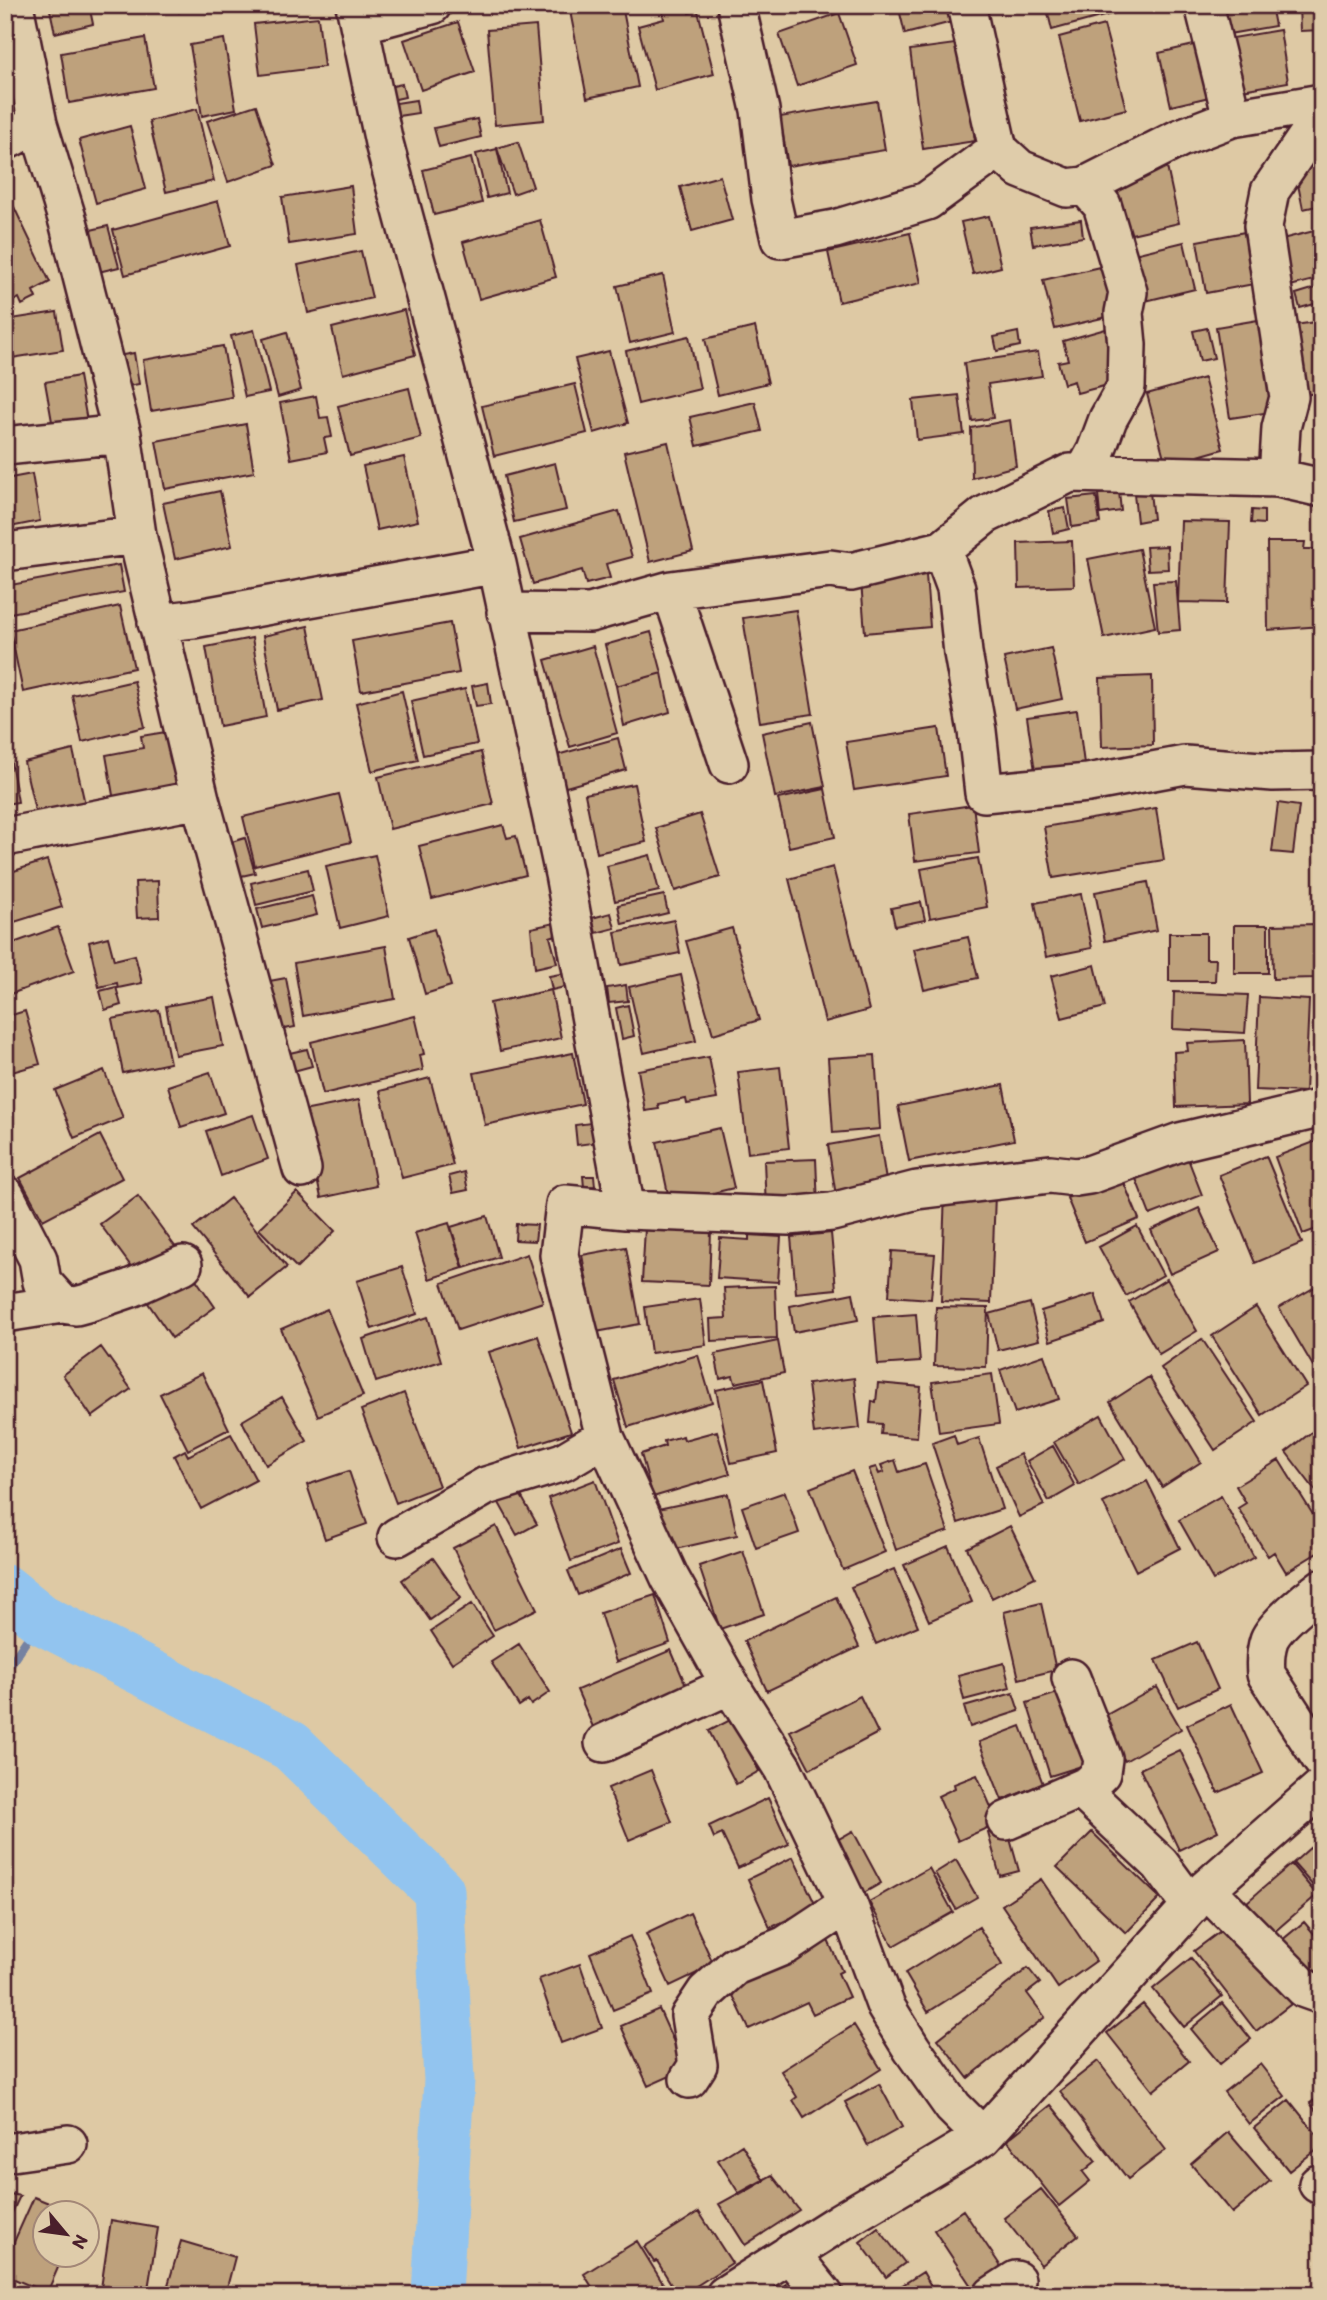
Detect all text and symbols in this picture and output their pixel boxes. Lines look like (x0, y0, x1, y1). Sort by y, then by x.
north arrow (32, 2198, 102, 2268)
text: N (67, 2231, 94, 2253)

